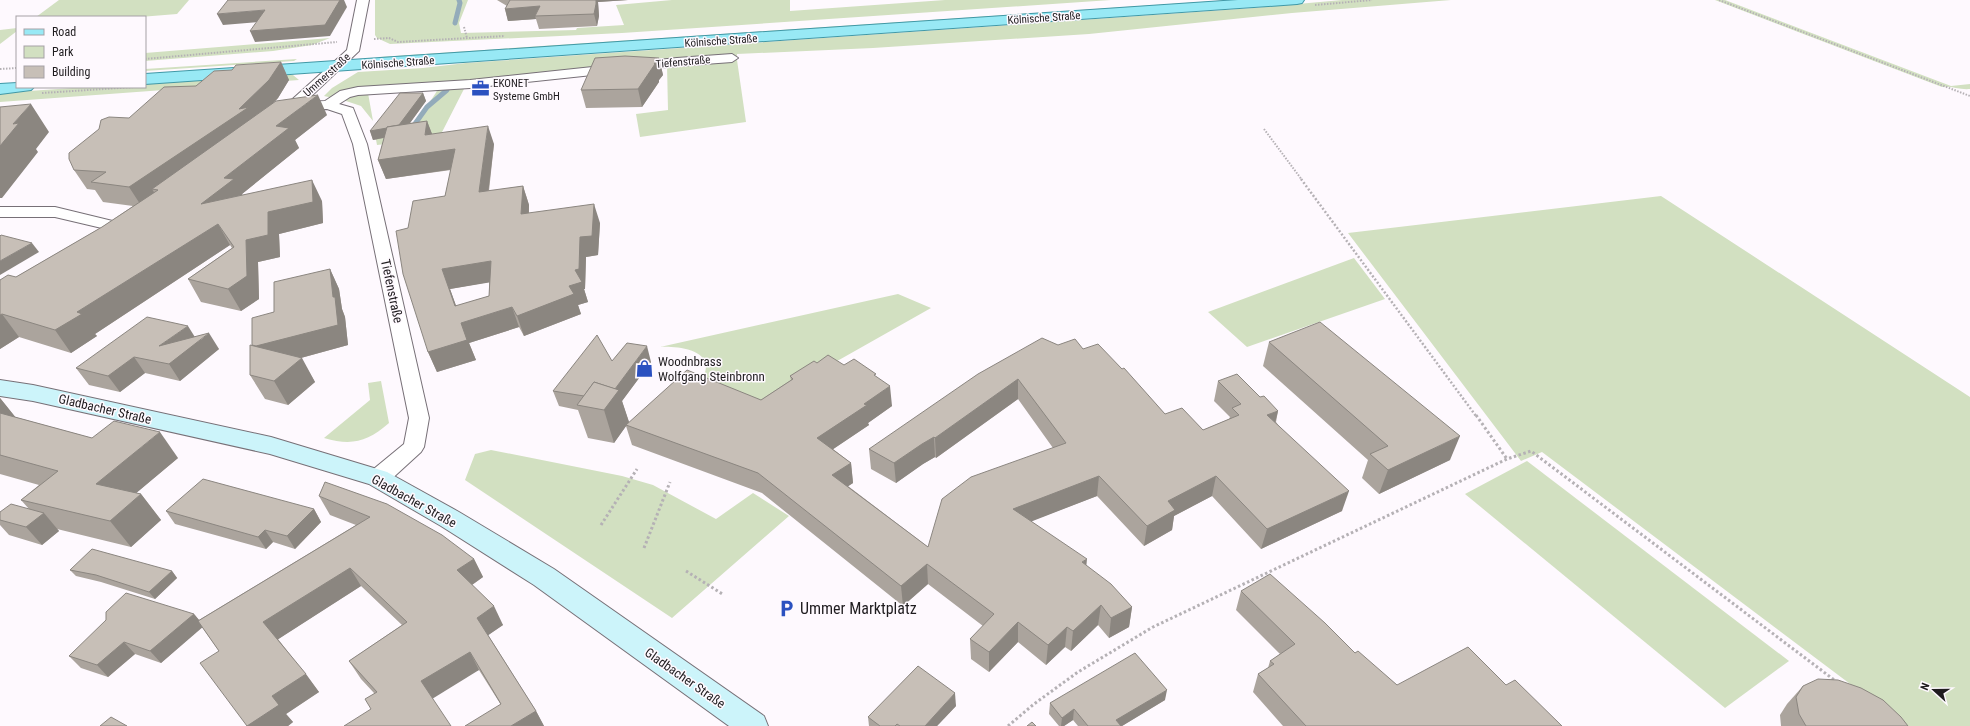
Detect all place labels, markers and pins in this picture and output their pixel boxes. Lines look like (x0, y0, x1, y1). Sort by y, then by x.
place label: EKONET Systeme GmbH (493, 77, 560, 103)
office icon: EKONET Systeme GmbH (470, 79, 490, 99)
place label: Woodnbrass Wolfgang Steinbronn (658, 354, 765, 384)
shop icon: Woodnbrass Wolfgang Steinbronn (635, 358, 655, 378)
parking icon: Ummer Marktplatz (777, 598, 797, 618)
place label: Ummer Marktplatz (800, 599, 917, 618)

